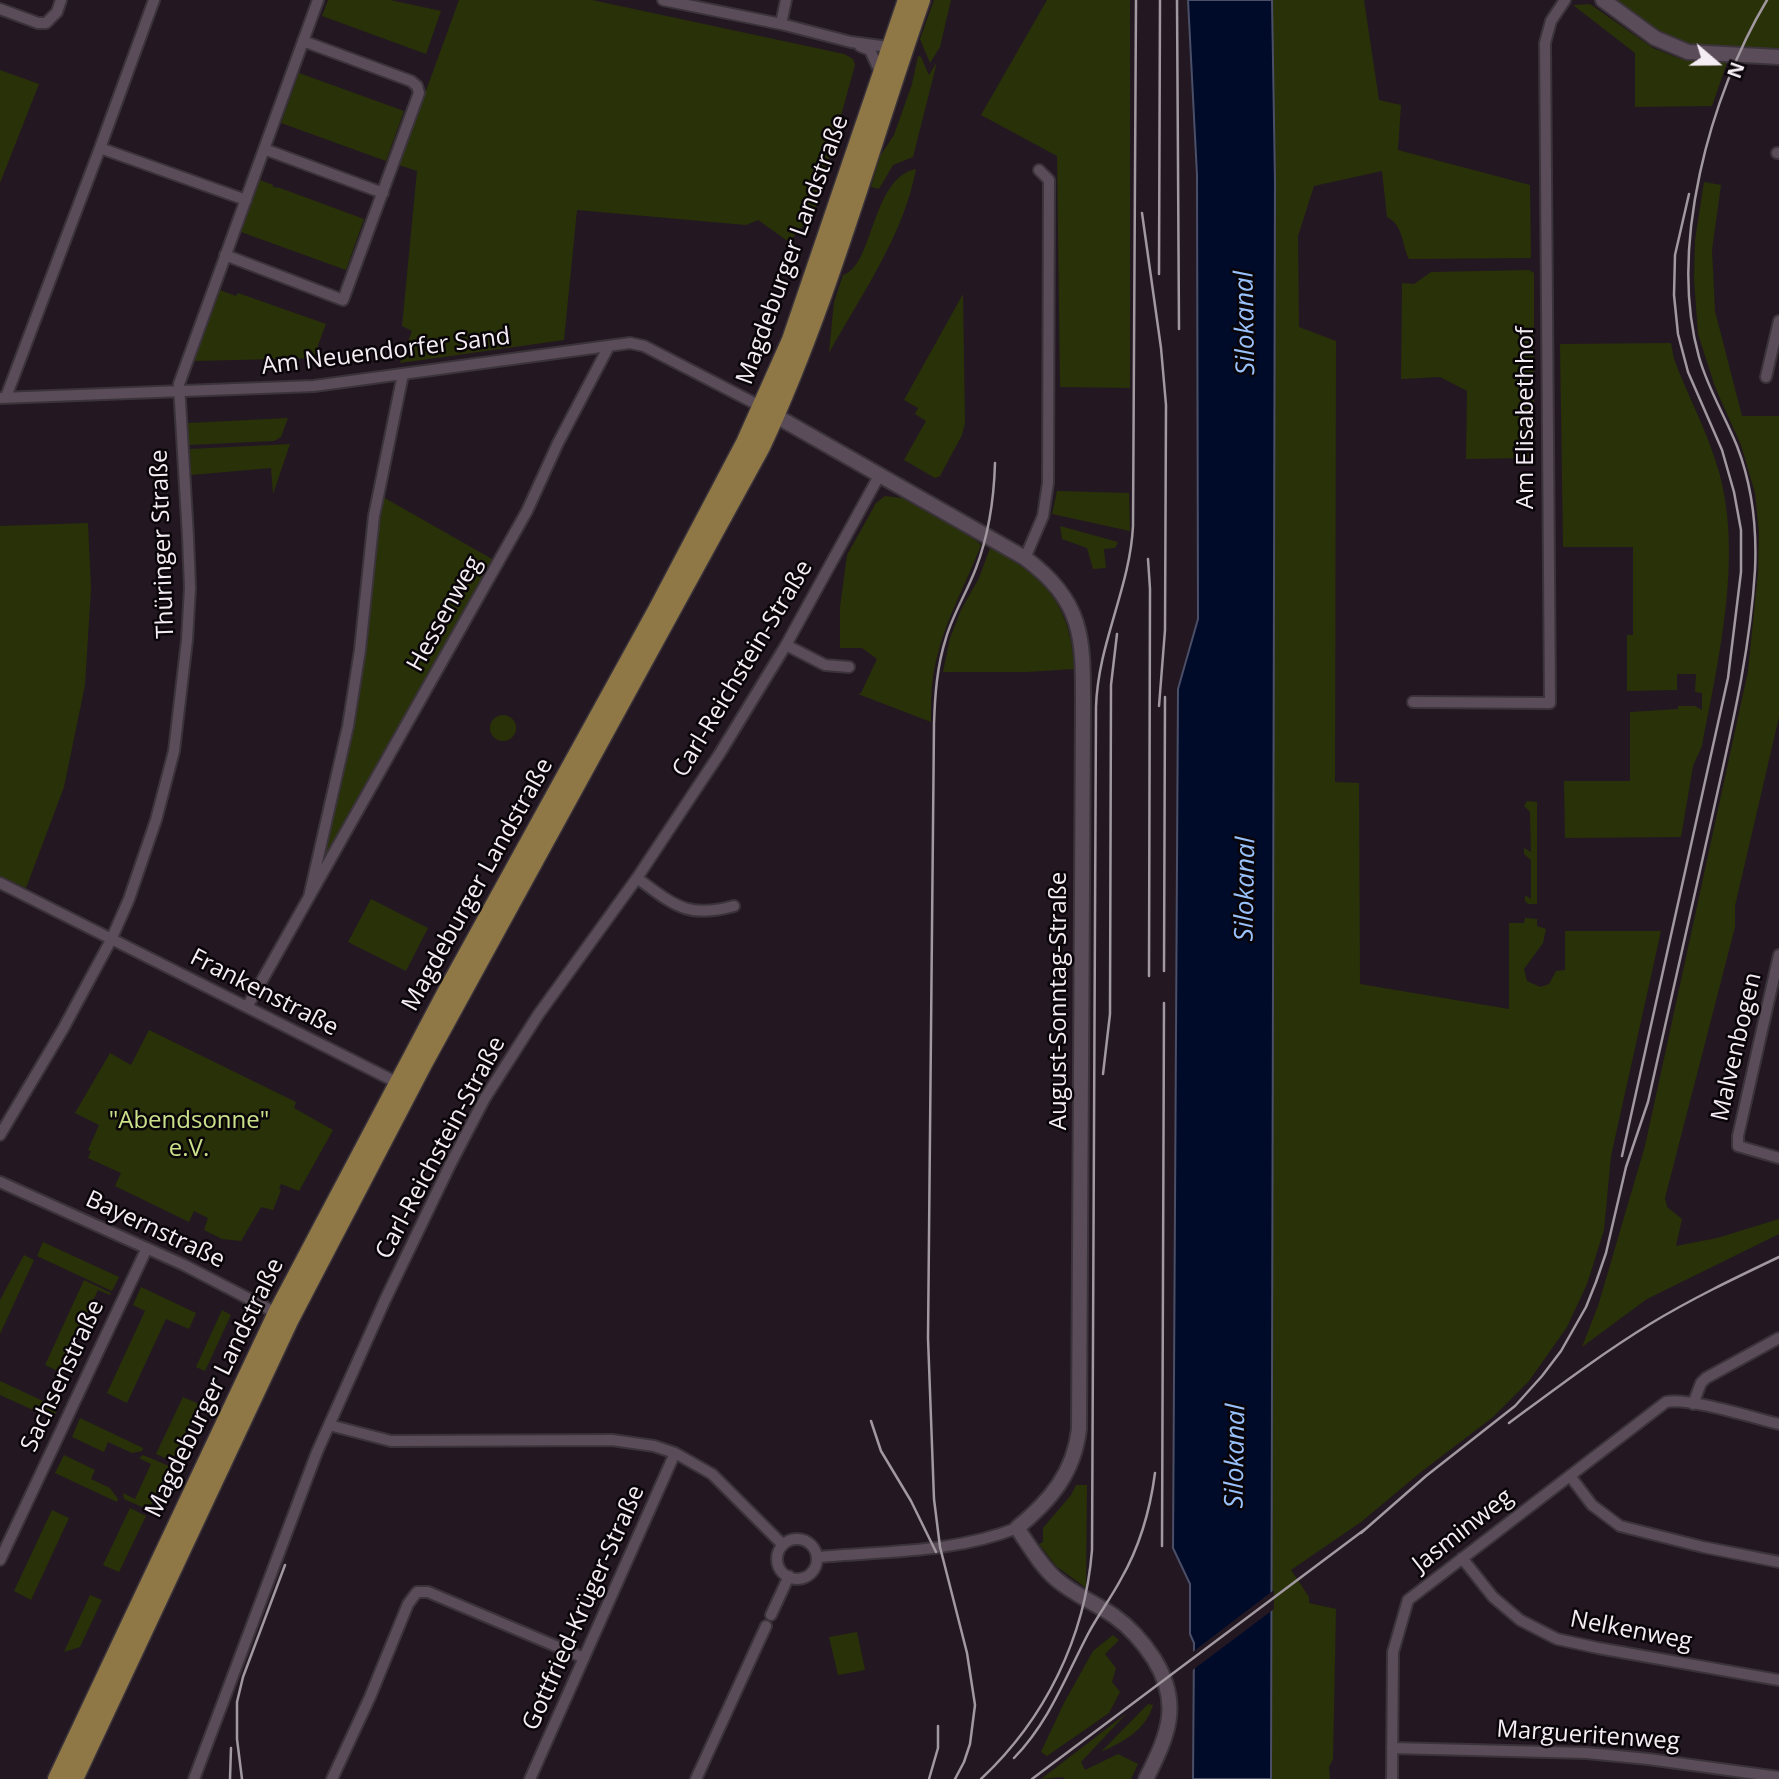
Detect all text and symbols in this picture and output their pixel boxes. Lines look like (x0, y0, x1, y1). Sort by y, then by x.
north arrow (1681, 28, 1751, 98)
text: N (1721, 58, 1751, 82)
street label: Magdeburger Landstraße (731, 111, 855, 389)
water label: Silokanal (1229, 270, 1263, 376)
street label: Am Neuendorfer Sand (260, 322, 512, 382)
street label: Am Elisabethhof (1512, 327, 1540, 509)
street label: Thüringer Straße (145, 449, 181, 639)
street label: Hessenweg (402, 551, 488, 677)
street label: Carl-Reichstein-Straße (667, 555, 819, 783)
street label: Magdeburger Landstraße (396, 754, 560, 1016)
water label: Silokanal (1229, 836, 1263, 942)
street label: August-Sonntag-Straße (1045, 872, 1073, 1130)
street label: Frankenstraße (185, 943, 343, 1043)
street label: Malvenbogen (1706, 970, 1768, 1124)
street label: Carl-Reichstein-Straße (370, 1032, 512, 1264)
park label: "Abendsonne" e.V. (109, 1107, 269, 1163)
street label: Bayernstraße (81, 1185, 229, 1275)
street label: Magdeburger Landstraße (140, 1254, 290, 1522)
street label: Sachsenstraße (15, 1296, 111, 1456)
water label: Silokanal (1219, 1403, 1253, 1509)
street label: Gottfried-Krüger-Straße (517, 1481, 651, 1735)
street label: Jasminweg (1407, 1483, 1519, 1579)
street label: Nelkenweg (1568, 1605, 1694, 1657)
street label: Margueritenweg (1495, 1715, 1681, 1757)

